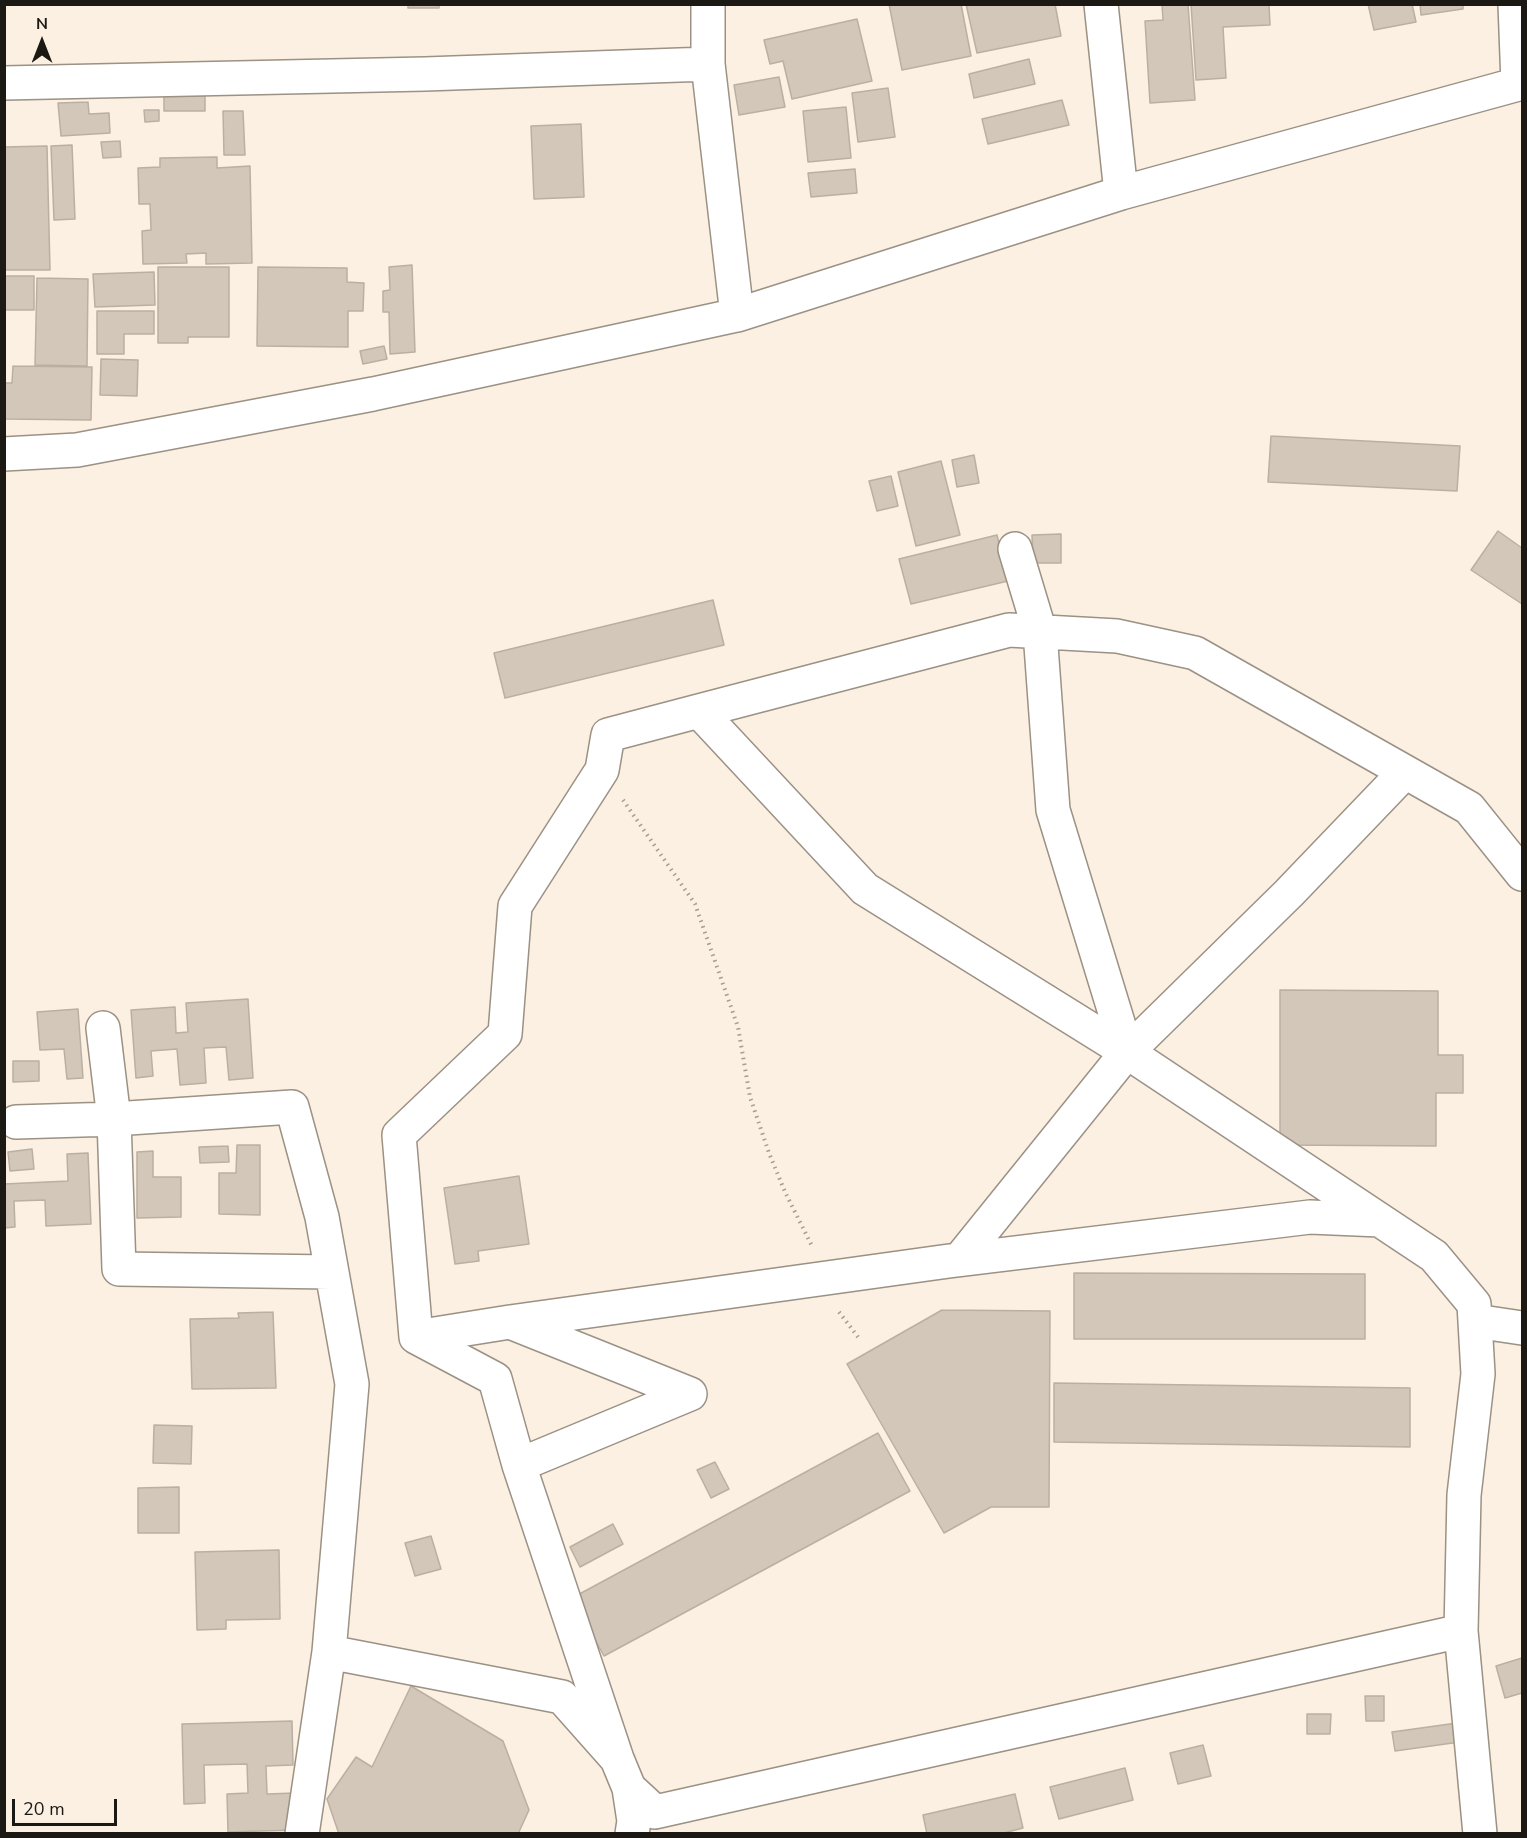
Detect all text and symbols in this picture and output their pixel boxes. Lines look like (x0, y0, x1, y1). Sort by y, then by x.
north arrow (12, 12, 72, 72)
text: N (36, 13, 48, 35)
scale bar (15, 1787, 120, 1825)
text: 20 m (23, 1797, 65, 1821)

